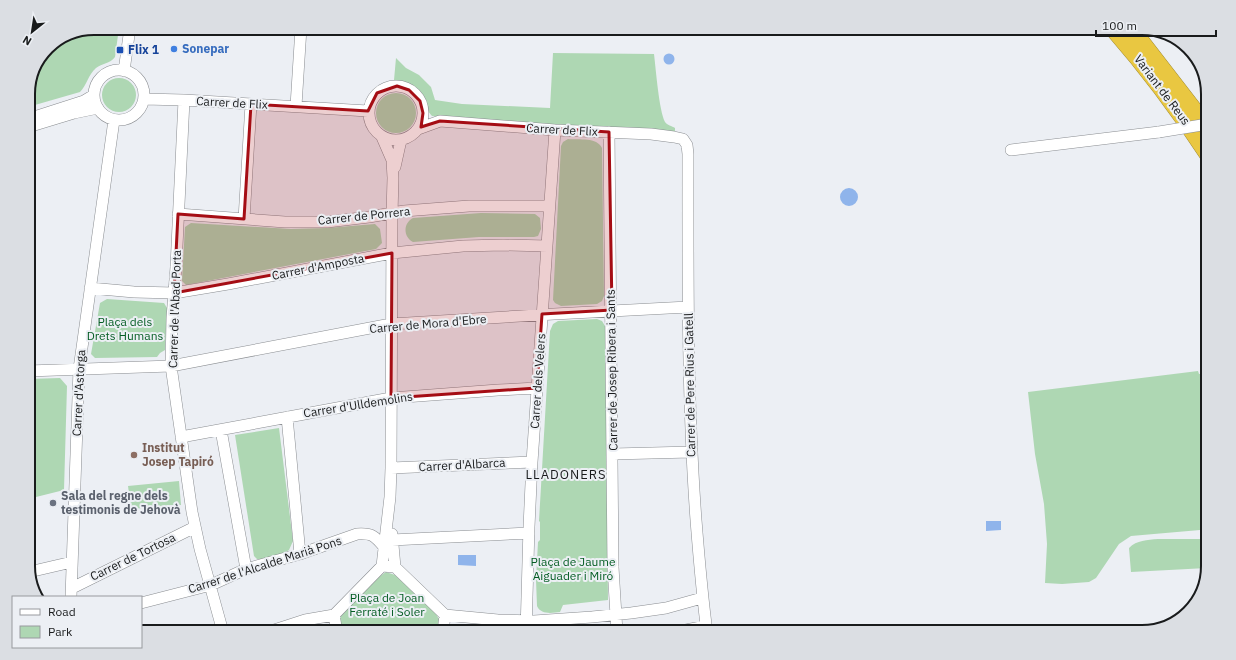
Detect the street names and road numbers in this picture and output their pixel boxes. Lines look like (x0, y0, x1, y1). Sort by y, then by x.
street label: Variant de Reus (1131, 52, 1194, 128)
street label: Carrer de Flix (196, 93, 268, 112)
street label: Carrer de Flix (526, 120, 598, 139)
street label: Carrer de Porrera (317, 203, 411, 228)
street label: Carrer de l'Abad Porta (165, 249, 184, 368)
street label: Carrer d'Amposta (270, 250, 366, 283)
street label: Carrer de Josep Ribera i Sants (603, 289, 620, 451)
street label: Carrer de Mora d'Ebre (369, 311, 488, 336)
street label: Carrer de Pere Rius i Gatell (681, 313, 698, 457)
street label: Carrer dels Velers (527, 333, 548, 429)
street label: Carrer d'Astorga (69, 349, 88, 437)
street label: Carrer d'Ulldemolins (302, 388, 414, 421)
street label: Carrer d'Albarca (418, 455, 506, 474)
street label: Carrer de Tortosa (88, 529, 178, 584)
street label: Carrer de l'Alcalde Marià Pons (186, 533, 344, 596)

